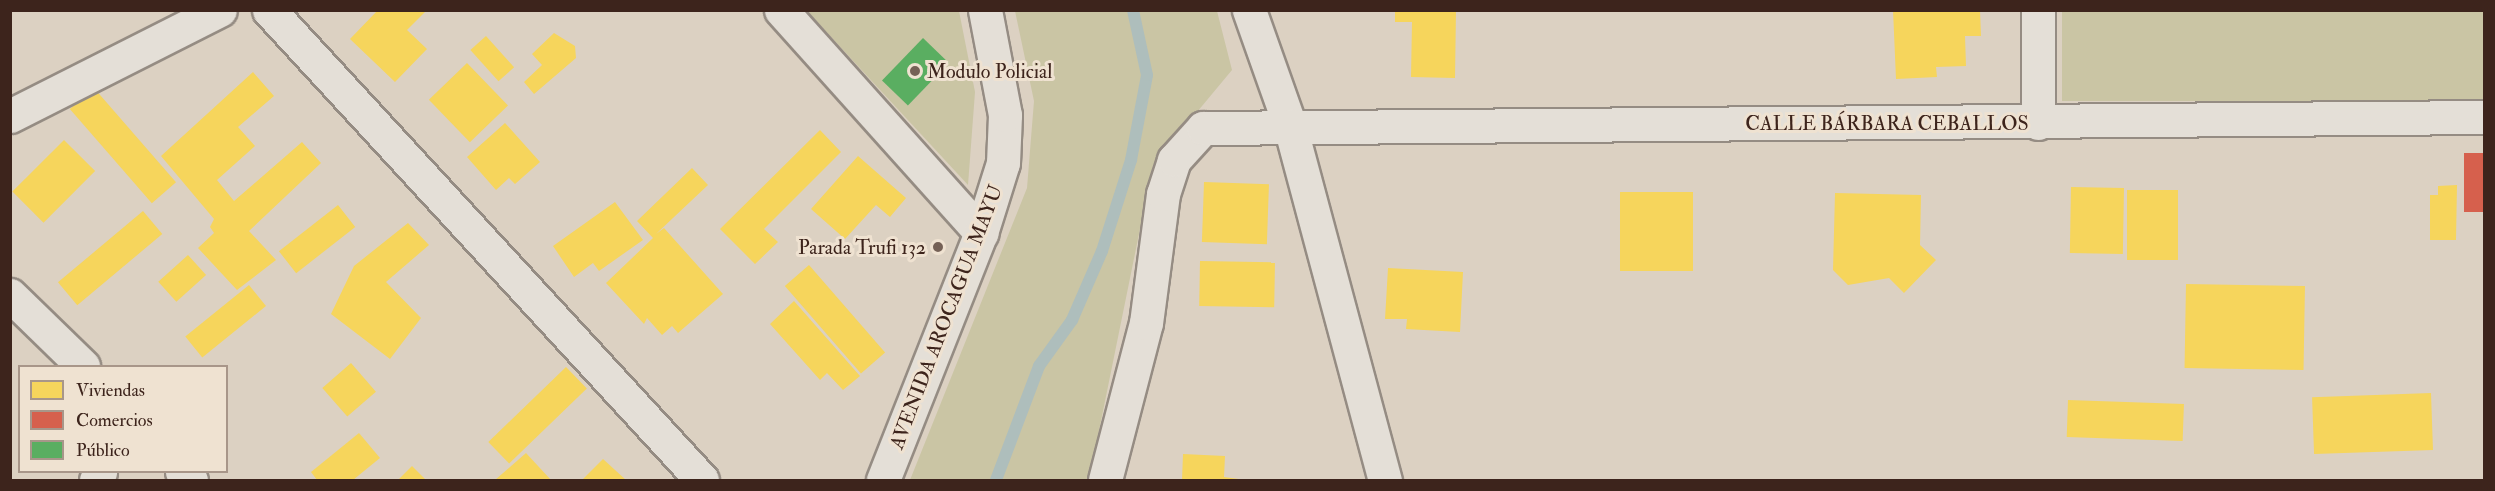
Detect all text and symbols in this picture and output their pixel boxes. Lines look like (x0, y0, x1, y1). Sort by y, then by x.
place label: Modulo Policial (927, 59, 1052, 83)
marker: Modulo Policial (908, 64, 922, 78)
street label: CALLE BÁRBARA CEBALLOS (1745, 111, 2029, 135)
street label: AVENIDA AROCAGUA MAYU (884, 182, 1008, 452)
place label: Parada Trufi 132 (798, 235, 926, 259)
marker: Parada Trufi 132 (931, 240, 945, 254)
legend (18, 365, 228, 473)
text: Viviendas (76, 379, 145, 402)
text: Comercios (76, 409, 153, 432)
text: Público (76, 439, 130, 462)

